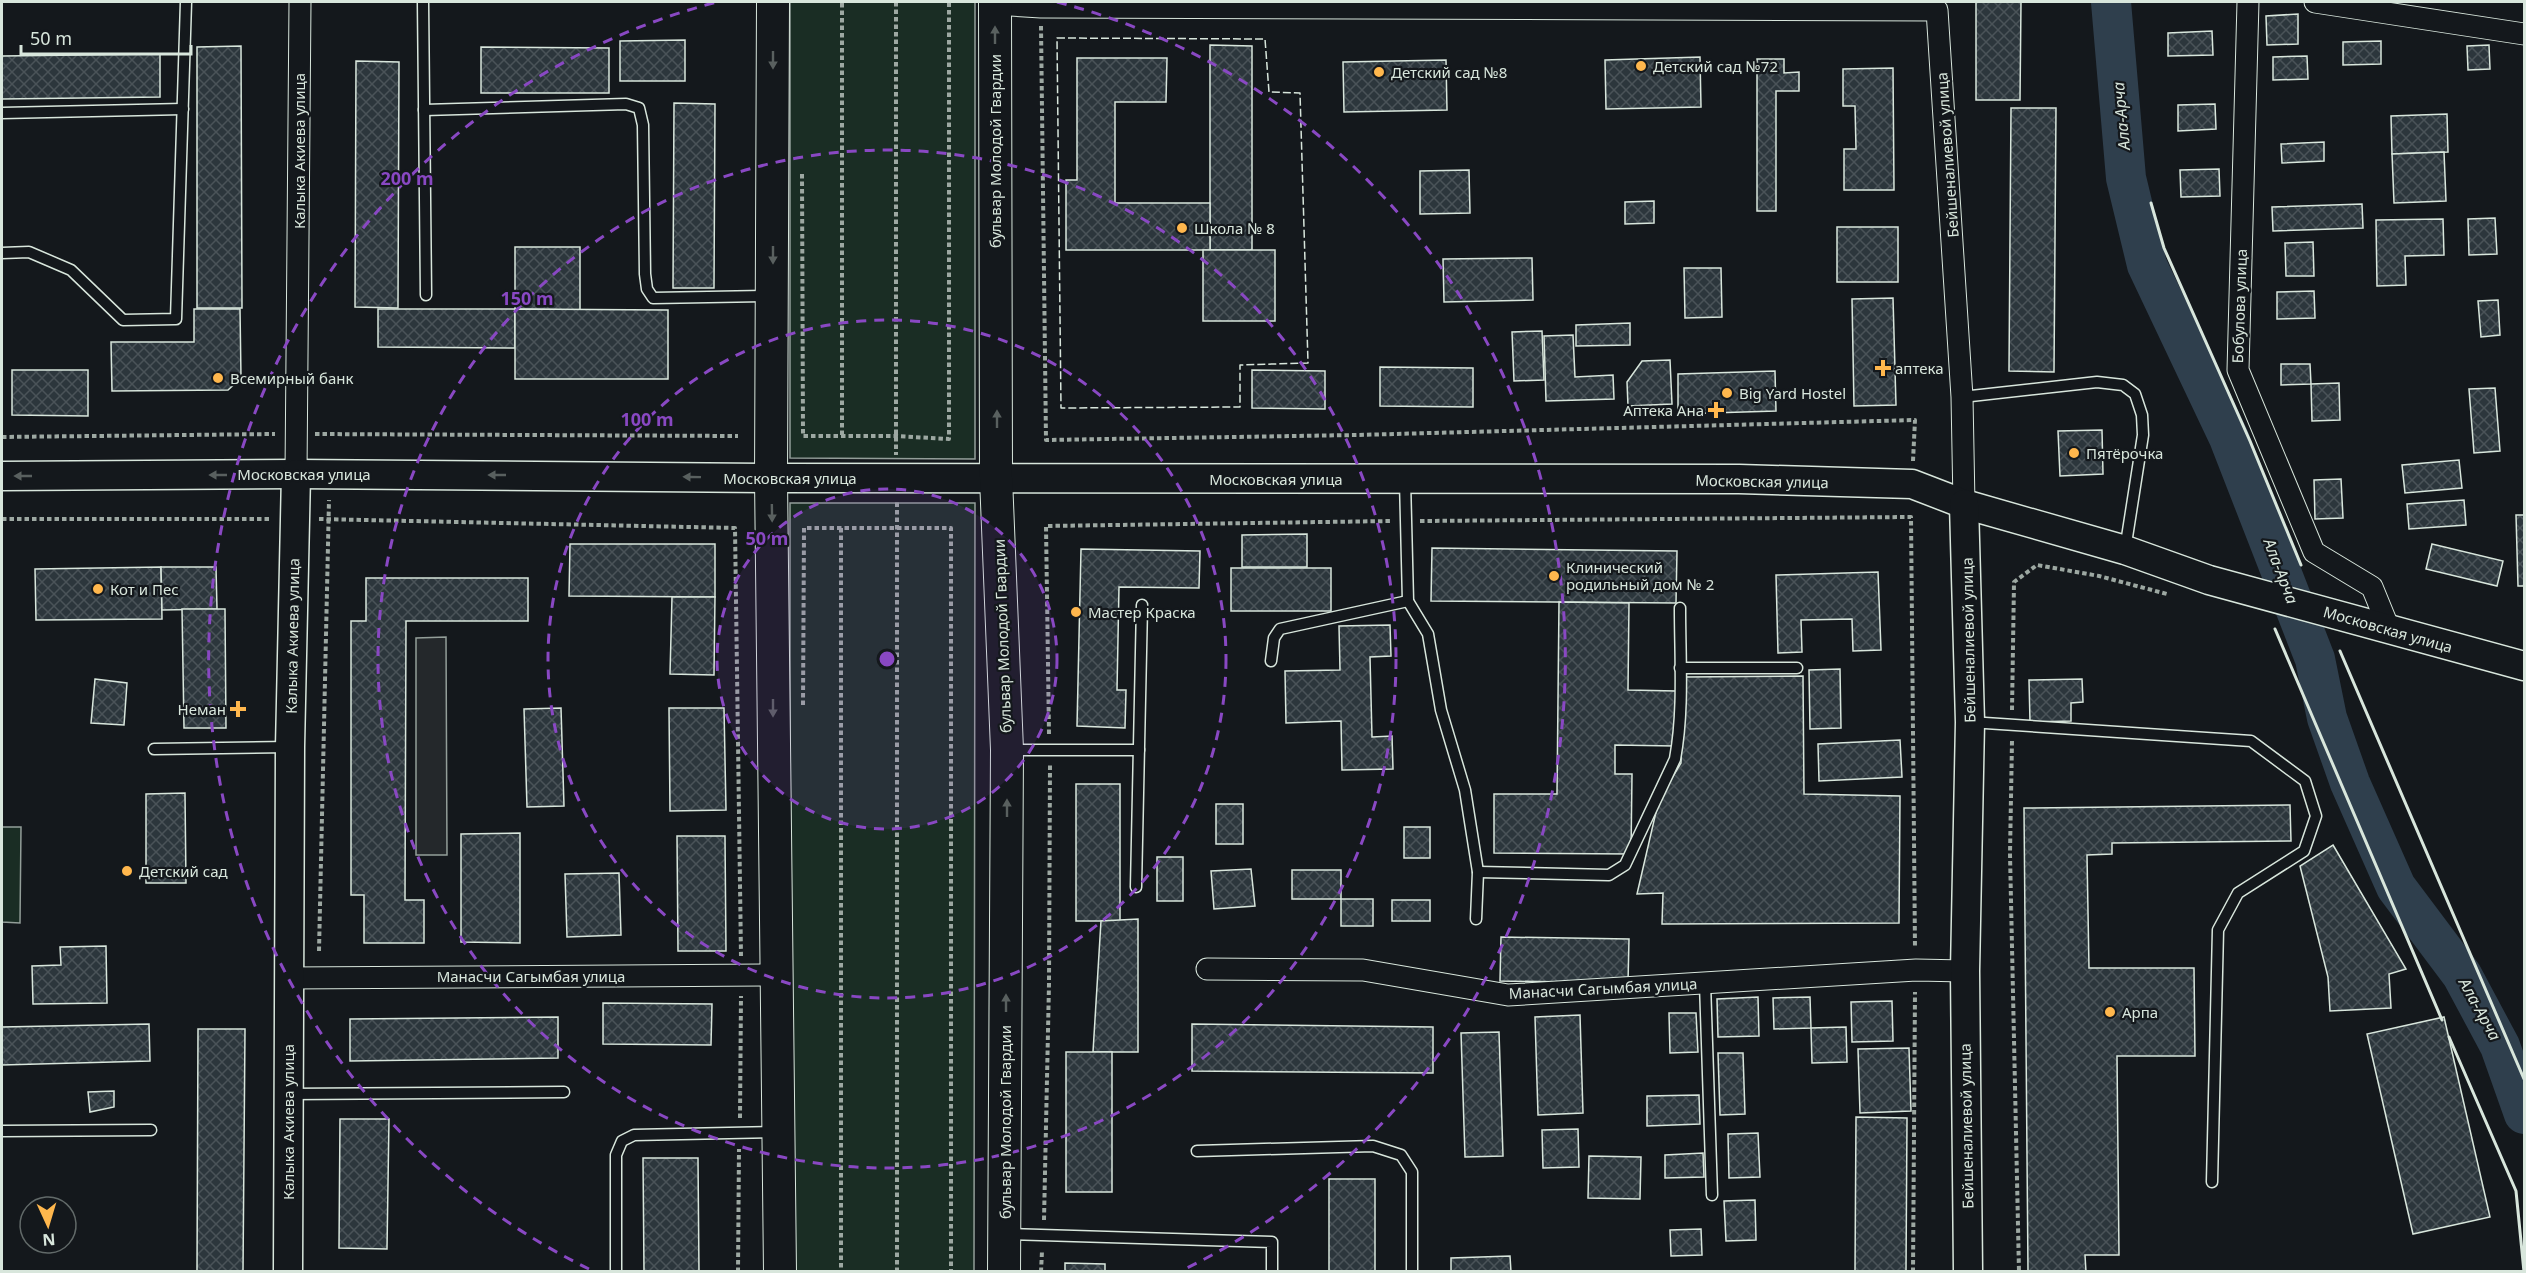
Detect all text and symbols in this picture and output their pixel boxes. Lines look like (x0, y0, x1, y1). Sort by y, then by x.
scale bar (21, 18, 190, 56)
text: 50 m (30, 26, 72, 50)
one-way arrow (990, 26, 1000, 45)
one-way arrow (768, 50, 778, 69)
street label: бульвар Молодой Гвардии (985, 54, 1005, 248)
place label: Детский сад №72 (1653, 56, 1778, 76)
marker: Детский сад №72 (1634, 59, 1648, 73)
place label: Детский сад №8 (1391, 62, 1507, 82)
marker: Детский сад №8 (1372, 65, 1386, 79)
street label: Бейшеналиевой улица (1931, 72, 1963, 238)
street label: Калыка Акиева улица (289, 73, 309, 229)
water label: Ала-Арча (2107, 81, 2135, 152)
text: 200 m (380, 166, 434, 190)
place label: Школа № 8 (1194, 218, 1275, 238)
marker: Школа № 8 (1175, 221, 1189, 235)
one-way arrow (768, 245, 778, 264)
street label: Бобулова улица (2227, 248, 2251, 364)
text: 150 m (500, 286, 554, 310)
place label: аптека (1895, 358, 1944, 378)
marker: аптека (1876, 361, 1890, 375)
place label: Всемирный банк (230, 368, 354, 388)
marker: Всемирный банк (211, 371, 225, 385)
place label: Big Yard Hostel (1739, 383, 1846, 403)
marker: Big Yard Hostel (1720, 386, 1734, 400)
place label: Аптека Ана (1623, 400, 1704, 420)
marker: Аптека Ана (1709, 403, 1723, 417)
text: 100 m (620, 407, 674, 431)
one-way arrow (992, 410, 1002, 429)
place label: Пятёрочка (2086, 443, 2163, 463)
marker: Пятёрочка (2067, 446, 2081, 460)
street label: Московская улица (237, 464, 371, 484)
street label: Московская улица (723, 468, 857, 488)
street label: Московская улица (1209, 469, 1343, 489)
one-way arrow (208, 470, 227, 479)
one-way arrow (487, 470, 506, 480)
street label: Московская улица (1695, 470, 1829, 492)
one-way arrow (13, 471, 32, 480)
one-way arrow (682, 472, 701, 481)
one-way arrow (767, 503, 777, 522)
text: 50 m (746, 526, 788, 550)
water label: Ала-Арча (2258, 534, 2304, 607)
street label: бульвар Молодой Гвардии (989, 539, 1015, 733)
place label: Клинический родильный дом № 2 (1566, 557, 1714, 594)
street label: Бейшеналиевой улица (1957, 557, 1979, 723)
street label: Калыка Акиева улица (281, 558, 303, 714)
marker: Клинический родильный дом № 2 (1547, 569, 1561, 583)
place label: Кот и Пес (110, 579, 179, 599)
marker: Кот и Пес (91, 582, 105, 596)
street label: Московская улица (2321, 601, 2455, 657)
place label: Мастер Краска (1088, 602, 1196, 622)
marker: Мастер Краска (1069, 605, 1083, 619)
centre of rings (877, 649, 897, 669)
one-way arrow (768, 698, 778, 717)
place label: Неман (178, 699, 226, 719)
marker: Неман (231, 702, 245, 716)
one-way arrow (1002, 799, 1011, 818)
place label: Детский сад (139, 861, 228, 881)
marker: Детский сад (120, 864, 134, 878)
street label: Манасчи Сагымбая улица (437, 966, 625, 986)
street label: Манасчи Сагымбая улица (1508, 973, 1698, 1003)
water label: Ала-Арча (2453, 973, 2506, 1044)
one-way arrow (1001, 994, 1011, 1013)
place label: Арпа (2122, 1002, 2158, 1022)
marker: Арпа (2103, 1005, 2117, 1019)
street label: бульвар Молодой Гвардии (995, 1025, 1015, 1219)
street label: Бейшеналиевой улица (1955, 1043, 1977, 1209)
street label: Калыка Акиева улица (278, 1044, 298, 1200)
north arrow (18, 1195, 78, 1255)
text: N (42, 1229, 56, 1251)

